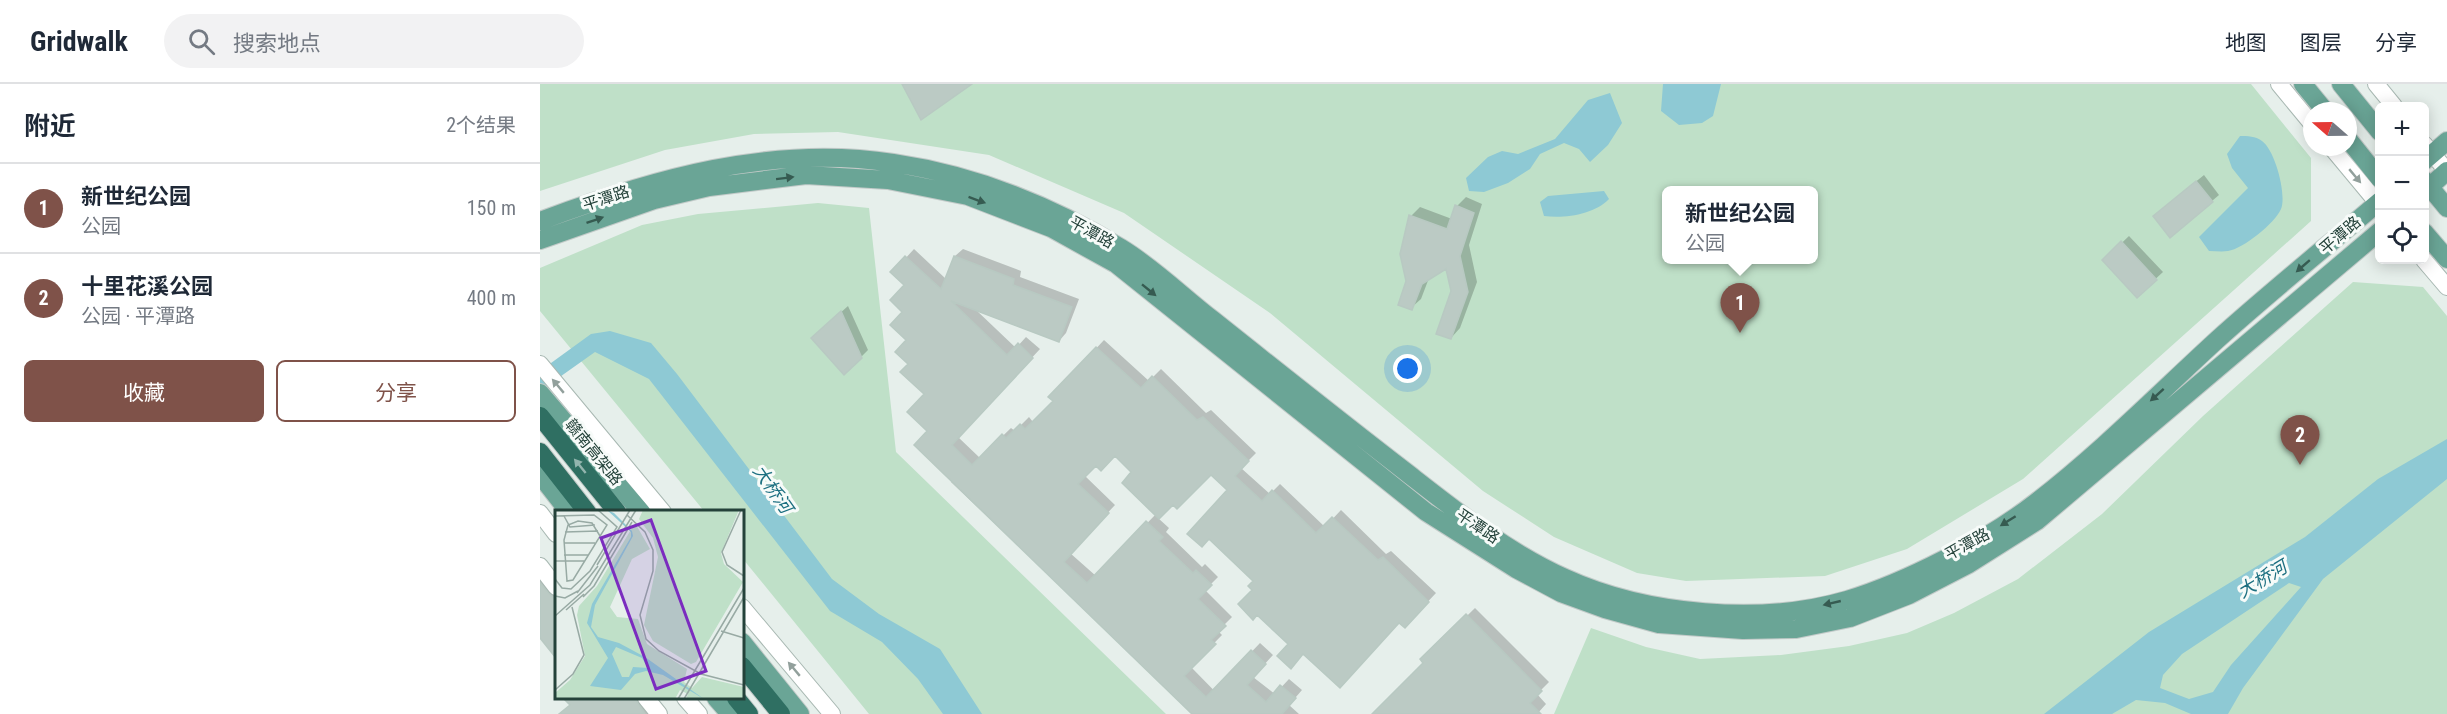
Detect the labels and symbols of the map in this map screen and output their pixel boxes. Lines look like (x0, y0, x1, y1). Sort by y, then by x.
north arrow (2303, 102, 2357, 156)
one-way arrow (2349, 168, 2362, 184)
one-way arrow (775, 173, 794, 183)
street label: 平潭路 (580, 182, 632, 214)
one-way arrow (968, 196, 986, 205)
street label: 平潭路 (1066, 212, 1118, 252)
street label: 平潭路 (2316, 212, 2364, 258)
one-way arrow (586, 215, 604, 225)
one-way arrow (2296, 259, 2311, 272)
one-way arrow (1141, 283, 1156, 295)
pin: 1 (1720, 284, 1760, 333)
your location (1393, 354, 1422, 383)
one-way arrow (552, 378, 565, 394)
one-way arrow (2150, 388, 2165, 401)
street label: 赣南高架路 (561, 415, 627, 489)
pin: 2 (2280, 416, 2320, 465)
one-way arrow (574, 458, 587, 474)
water label: 大桥河 (749, 461, 799, 520)
street label: 平潭路 (1453, 505, 1503, 547)
inset map (555, 510, 744, 699)
one-way arrow (2000, 515, 2016, 526)
street label: 平潭路 (1941, 524, 1993, 564)
water label: 大桥河 (2233, 555, 2293, 602)
one-way arrow (1823, 599, 1842, 608)
one-way arrow (788, 661, 801, 677)

